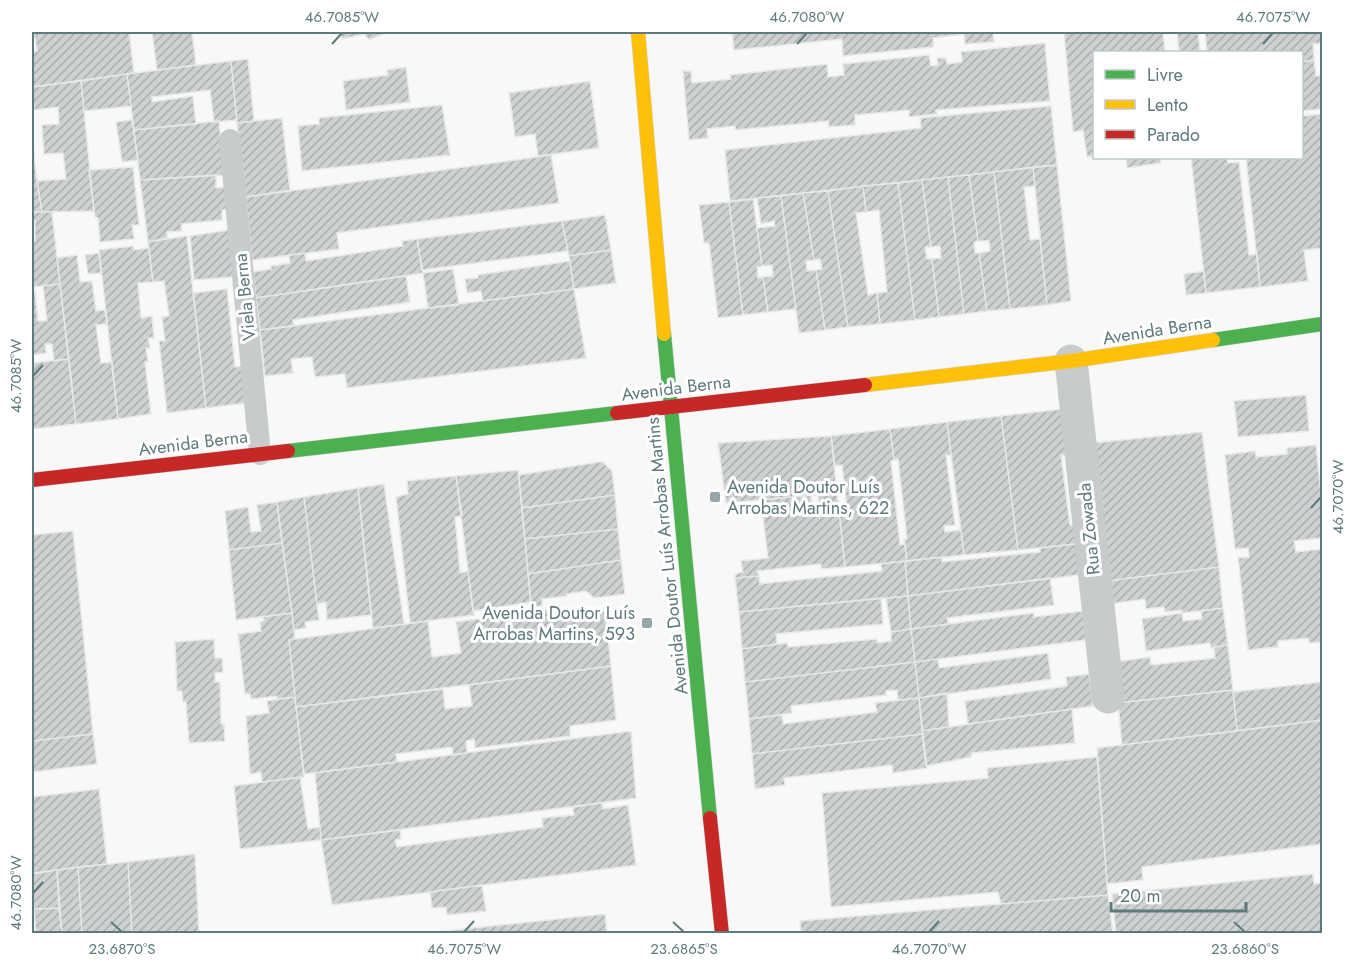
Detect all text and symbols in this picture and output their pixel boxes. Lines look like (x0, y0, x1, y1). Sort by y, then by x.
text: 46.7085°W (305, 6, 379, 28)
text: 46.7080°W (770, 6, 845, 28)
text: 46.7075°W (1236, 6, 1310, 28)
legend (1093, 51, 1303, 159)
text: Livre (1147, 62, 1183, 88)
text: Lento (1147, 92, 1188, 118)
text: Parado (1147, 122, 1200, 148)
street label: Viela Berna (227, 252, 263, 342)
street label: Avenida Berna (1101, 309, 1213, 351)
text: 46.7085°W (5, 339, 27, 413)
street label: Avenida Berna (620, 368, 732, 408)
street label: Avenida Doutor Luís Arrobas Martins (640, 416, 694, 696)
street label: Avenida Berna (137, 423, 249, 463)
text: 46.7070°W (1327, 460, 1349, 534)
place label: Avenida Doutor Luís Arrobas Martins, 622 (727, 474, 889, 521)
street label: Rua Zowada (1071, 482, 1107, 576)
marker: Avenida Doutor Luís Arrobas Martins, 622 (708, 490, 722, 504)
place label: Avenida Doutor Luís Arrobas Martins, 593 (473, 600, 635, 647)
marker: Avenida Doutor Luís Arrobas Martins, 593 (640, 616, 654, 630)
text: 46.7080°W (5, 855, 27, 930)
scale bar (1111, 875, 1246, 913)
text: 20 m (1120, 883, 1160, 909)
text: 23.6870°S (89, 938, 155, 960)
text: 46.7075°W (427, 938, 501, 960)
text: 23.6865°S (650, 938, 718, 960)
text: 46.7070°W (892, 938, 966, 960)
text: 23.6860°S (1211, 938, 1279, 960)

